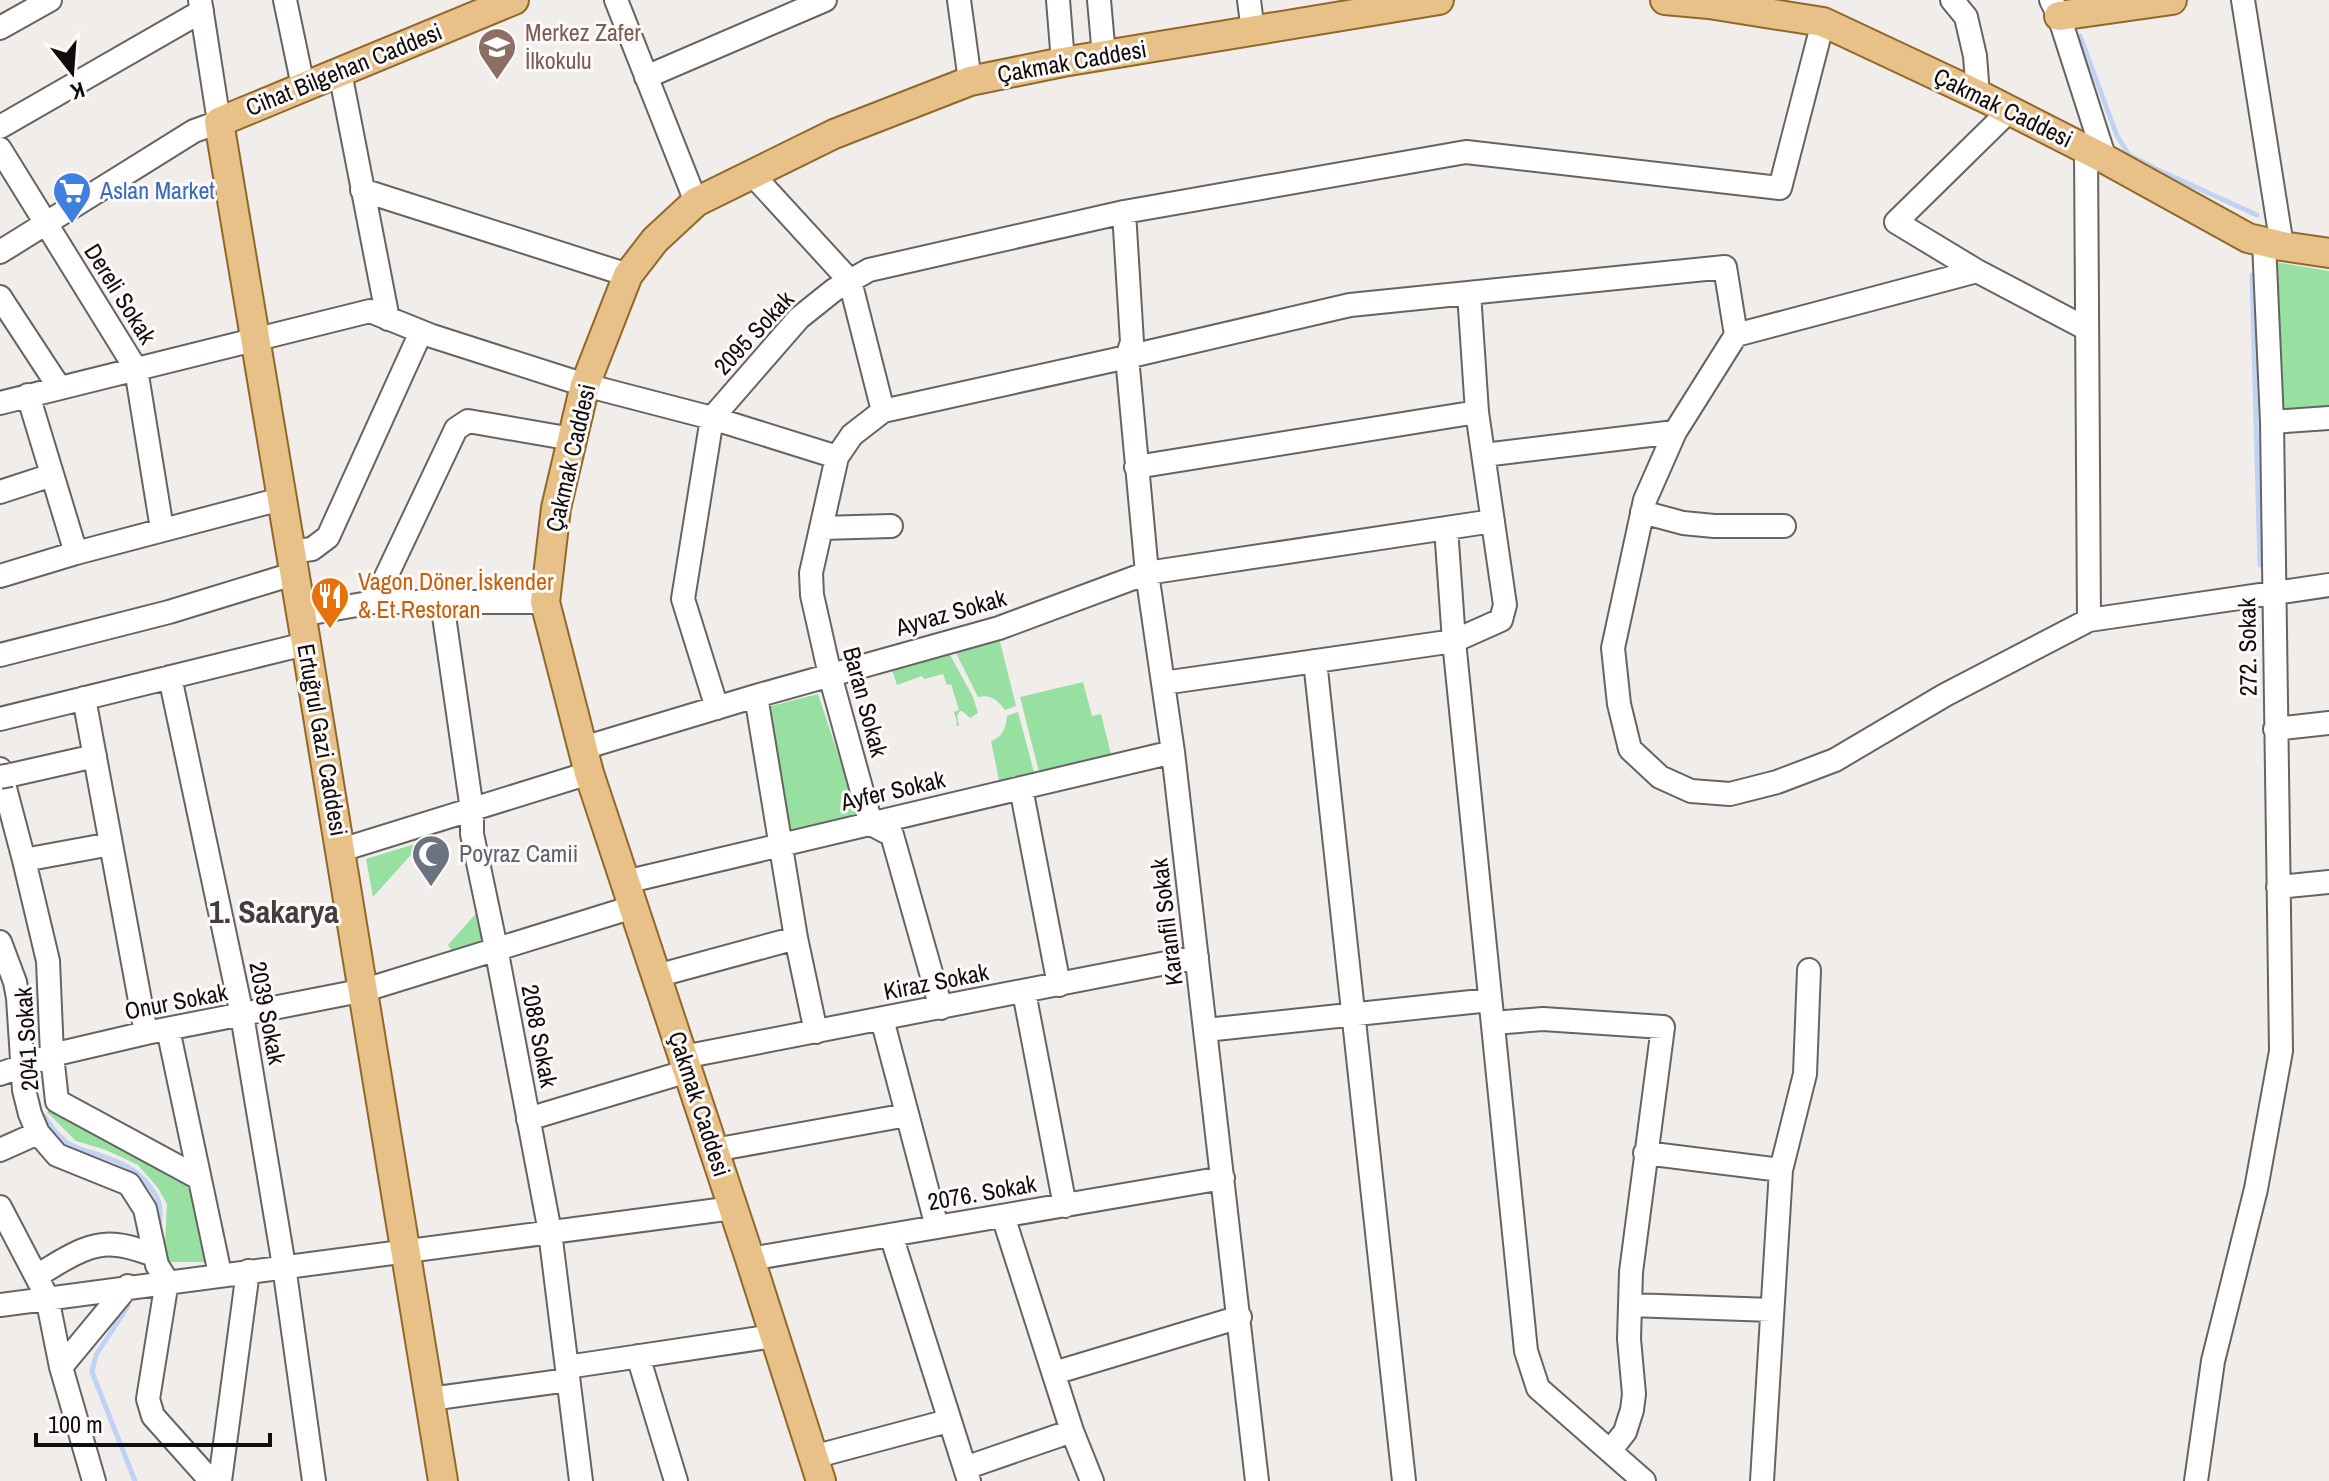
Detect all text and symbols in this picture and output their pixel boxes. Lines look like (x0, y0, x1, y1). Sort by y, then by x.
street label: Cihat Bilgehan Caddesi (241, 15, 446, 123)
place label: Merkez Zafer İlkokulu (525, 16, 641, 76)
school or university icon: Merkez Zafer İlkokulu (476, 26, 518, 81)
north arrow (32, 32, 112, 112)
street label: Çakmak Caddesi (995, 32, 1149, 90)
street label: Çakmak Caddesi (1929, 60, 2078, 155)
text: K (67, 75, 88, 107)
supermarket icon: Aslan Market (51, 170, 93, 225)
place label: Aslan Market (99, 174, 215, 206)
street label: Dereli Sokak (77, 237, 164, 350)
street label: 2095 Sokak (706, 283, 801, 381)
street label: Çakmak Caddesi (537, 381, 603, 535)
place label: Vagon Döner İskender & Et Restoran (358, 565, 554, 625)
restaurant icon: Vagon Döner İskender & Et Restoran (309, 575, 351, 630)
street label: Ayvaz Sokak (891, 581, 1010, 643)
street label: 272. Sokak (2230, 597, 2264, 697)
street label: Ertuğrul Gazi Caddesi (290, 641, 356, 838)
street label: Baran Sokak (836, 643, 896, 760)
street label: Ayfer Sokak (837, 763, 948, 818)
mosque icon: Poyraz Camii (410, 833, 452, 888)
place label: Poyraz Camii (459, 837, 578, 869)
street label: Karanfil Sokak (1142, 856, 1190, 988)
district label: 1. Sakarya (209, 890, 339, 933)
street label: Kiraz Sokak (881, 955, 991, 1007)
street label: 2039 Sokak (242, 959, 294, 1067)
street label: Onur Sokak (122, 975, 230, 1027)
street label: 2088 Sokak (514, 982, 566, 1090)
street label: 2041 Sokak (6, 986, 46, 1092)
street label: Çakmak Caddesi (661, 1027, 738, 1180)
street label: 2076. Sokak (925, 1167, 1039, 1217)
scale bar (36, 1397, 270, 1447)
text: 100 m (48, 1408, 103, 1440)

